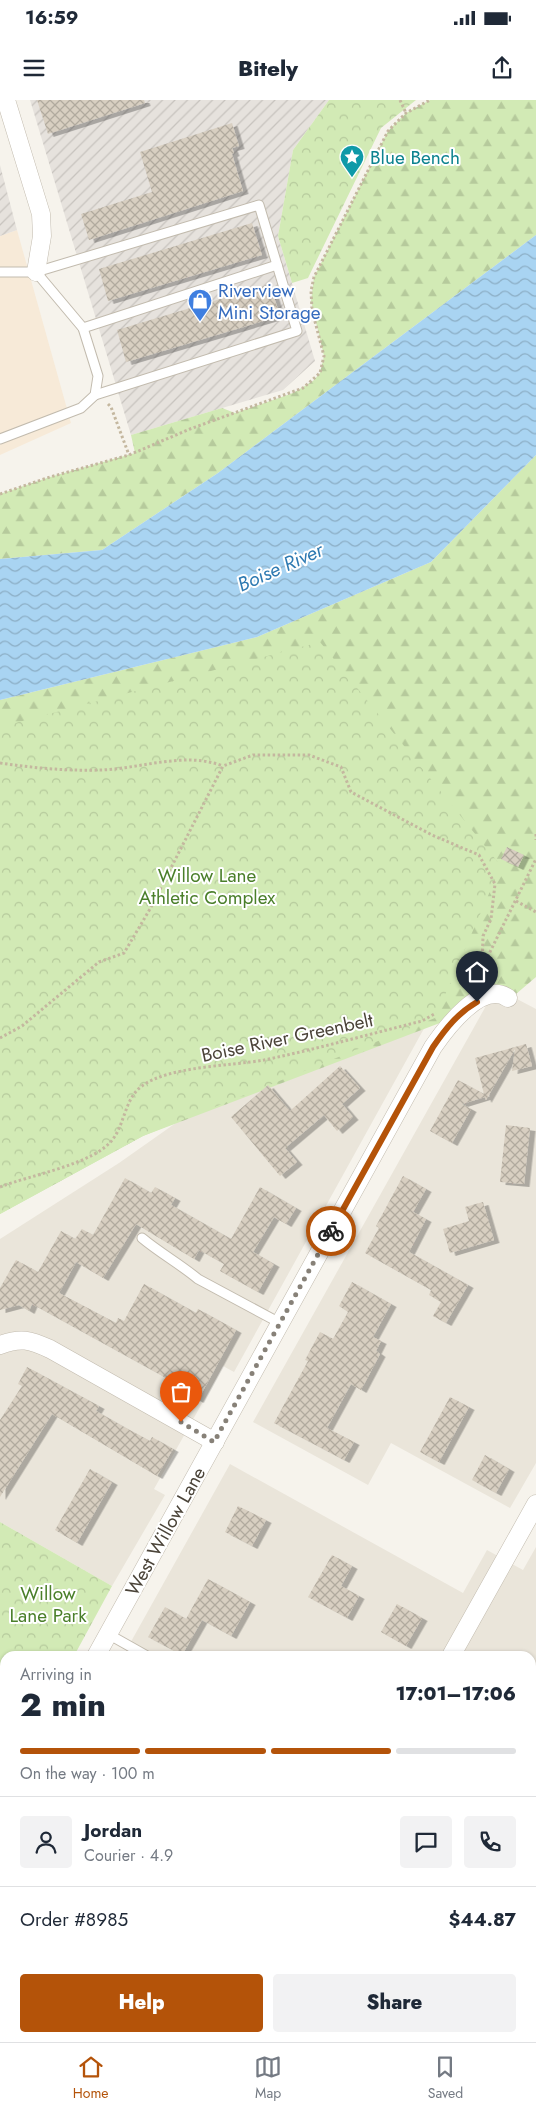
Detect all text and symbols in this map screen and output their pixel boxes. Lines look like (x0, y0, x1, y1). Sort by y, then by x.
text: 16:59 (25, 4, 78, 31)
text: Bitely (238, 52, 298, 84)
icon: menu (20, 54, 48, 82)
icon: share (488, 54, 516, 82)
place icon: Blue Bench (339, 144, 365, 178)
place label: Blue Bench (370, 144, 460, 171)
place label: Riverview Mini Storage (218, 277, 321, 326)
shop icon: Riverview Mini Storage (187, 288, 213, 322)
water label: Boise River (233, 535, 329, 599)
park label: Willow Lane Athletic Complex (139, 862, 275, 911)
pin (456, 951, 498, 1002)
icon: home (463, 958, 491, 986)
street label: Boise River Greenbelt (199, 1006, 376, 1069)
courier (306, 1206, 356, 1256)
icon: bike (317, 1217, 345, 1245)
pin (160, 1371, 202, 1422)
icon: bag (167, 1378, 195, 1406)
street label: West Willow Lane (119, 1462, 212, 1601)
park label: Willow Lane Park (9, 1580, 87, 1629)
text: Arriving in (20, 1663, 92, 1686)
text: 17:01–17:06 (395, 1680, 516, 1707)
text: 2 min (20, 1682, 106, 1728)
text: On the way · 100 m (20, 1762, 155, 1785)
button: person (20, 1816, 72, 1868)
button: chat (400, 1816, 452, 1868)
button: phone (464, 1816, 516, 1868)
text: Jordan (84, 1817, 142, 1844)
text: Courier · 4.9 (84, 1844, 173, 1867)
text: Order #8985 (20, 1906, 128, 1933)
text: $44.87 (448, 1906, 516, 1933)
button: Help (20, 1974, 263, 2032)
button: Share (273, 1974, 516, 2032)
tab: Home (73, 2053, 109, 2103)
tab: Map (254, 2053, 282, 2103)
tab: Saved (428, 2053, 463, 2103)

